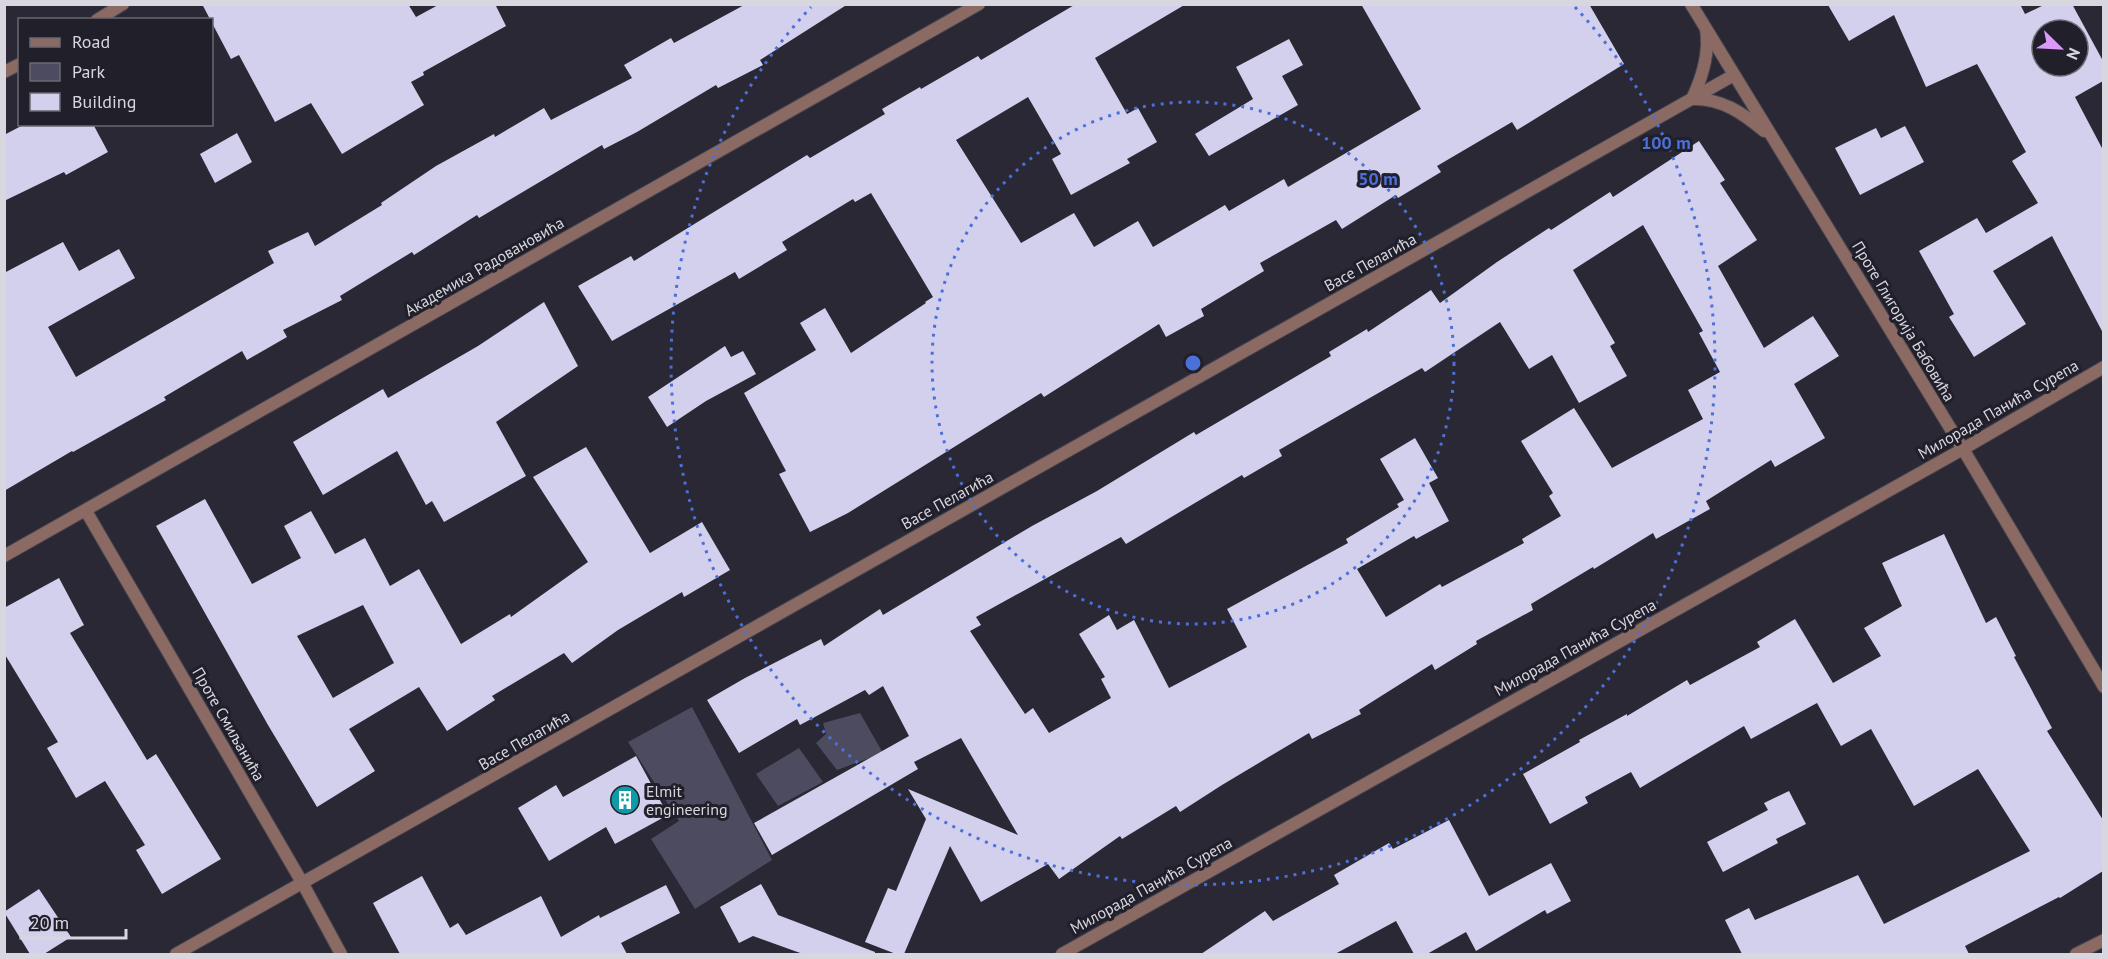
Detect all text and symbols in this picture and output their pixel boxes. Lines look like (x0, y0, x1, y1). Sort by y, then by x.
legend (18, 18, 213, 126)
north arrow (2030, 18, 2090, 78)
text: Road (72, 30, 110, 53)
text: N (2062, 45, 2085, 63)
text: Park (72, 60, 105, 83)
text: Building (72, 90, 136, 113)
text: 100 m (1641, 131, 1691, 154)
text: 50 m (1358, 167, 1398, 190)
street label: Академика Радовановића (401, 212, 567, 320)
street label: Васе Пелагића (1320, 228, 1420, 296)
street label: Проте Глигорија Бабовића (1848, 237, 1960, 405)
centre of rings (1183, 353, 1203, 373)
street label: Милорада Панића Сурепа (1914, 355, 2082, 463)
street label: Васе Пелагића (897, 466, 997, 534)
street label: Милорада Панића Сурепа (1491, 594, 1659, 700)
street label: Проте Смиљанића (188, 664, 270, 784)
street label: Васе Пелагића (475, 706, 573, 774)
place label: Elmit engineering (646, 781, 728, 819)
building icon: Elmit engineering (609, 784, 641, 816)
street label: Милорада Панића Сурепа (1067, 832, 1235, 938)
scale bar (21, 902, 126, 940)
text: 20 m (30, 911, 69, 934)

